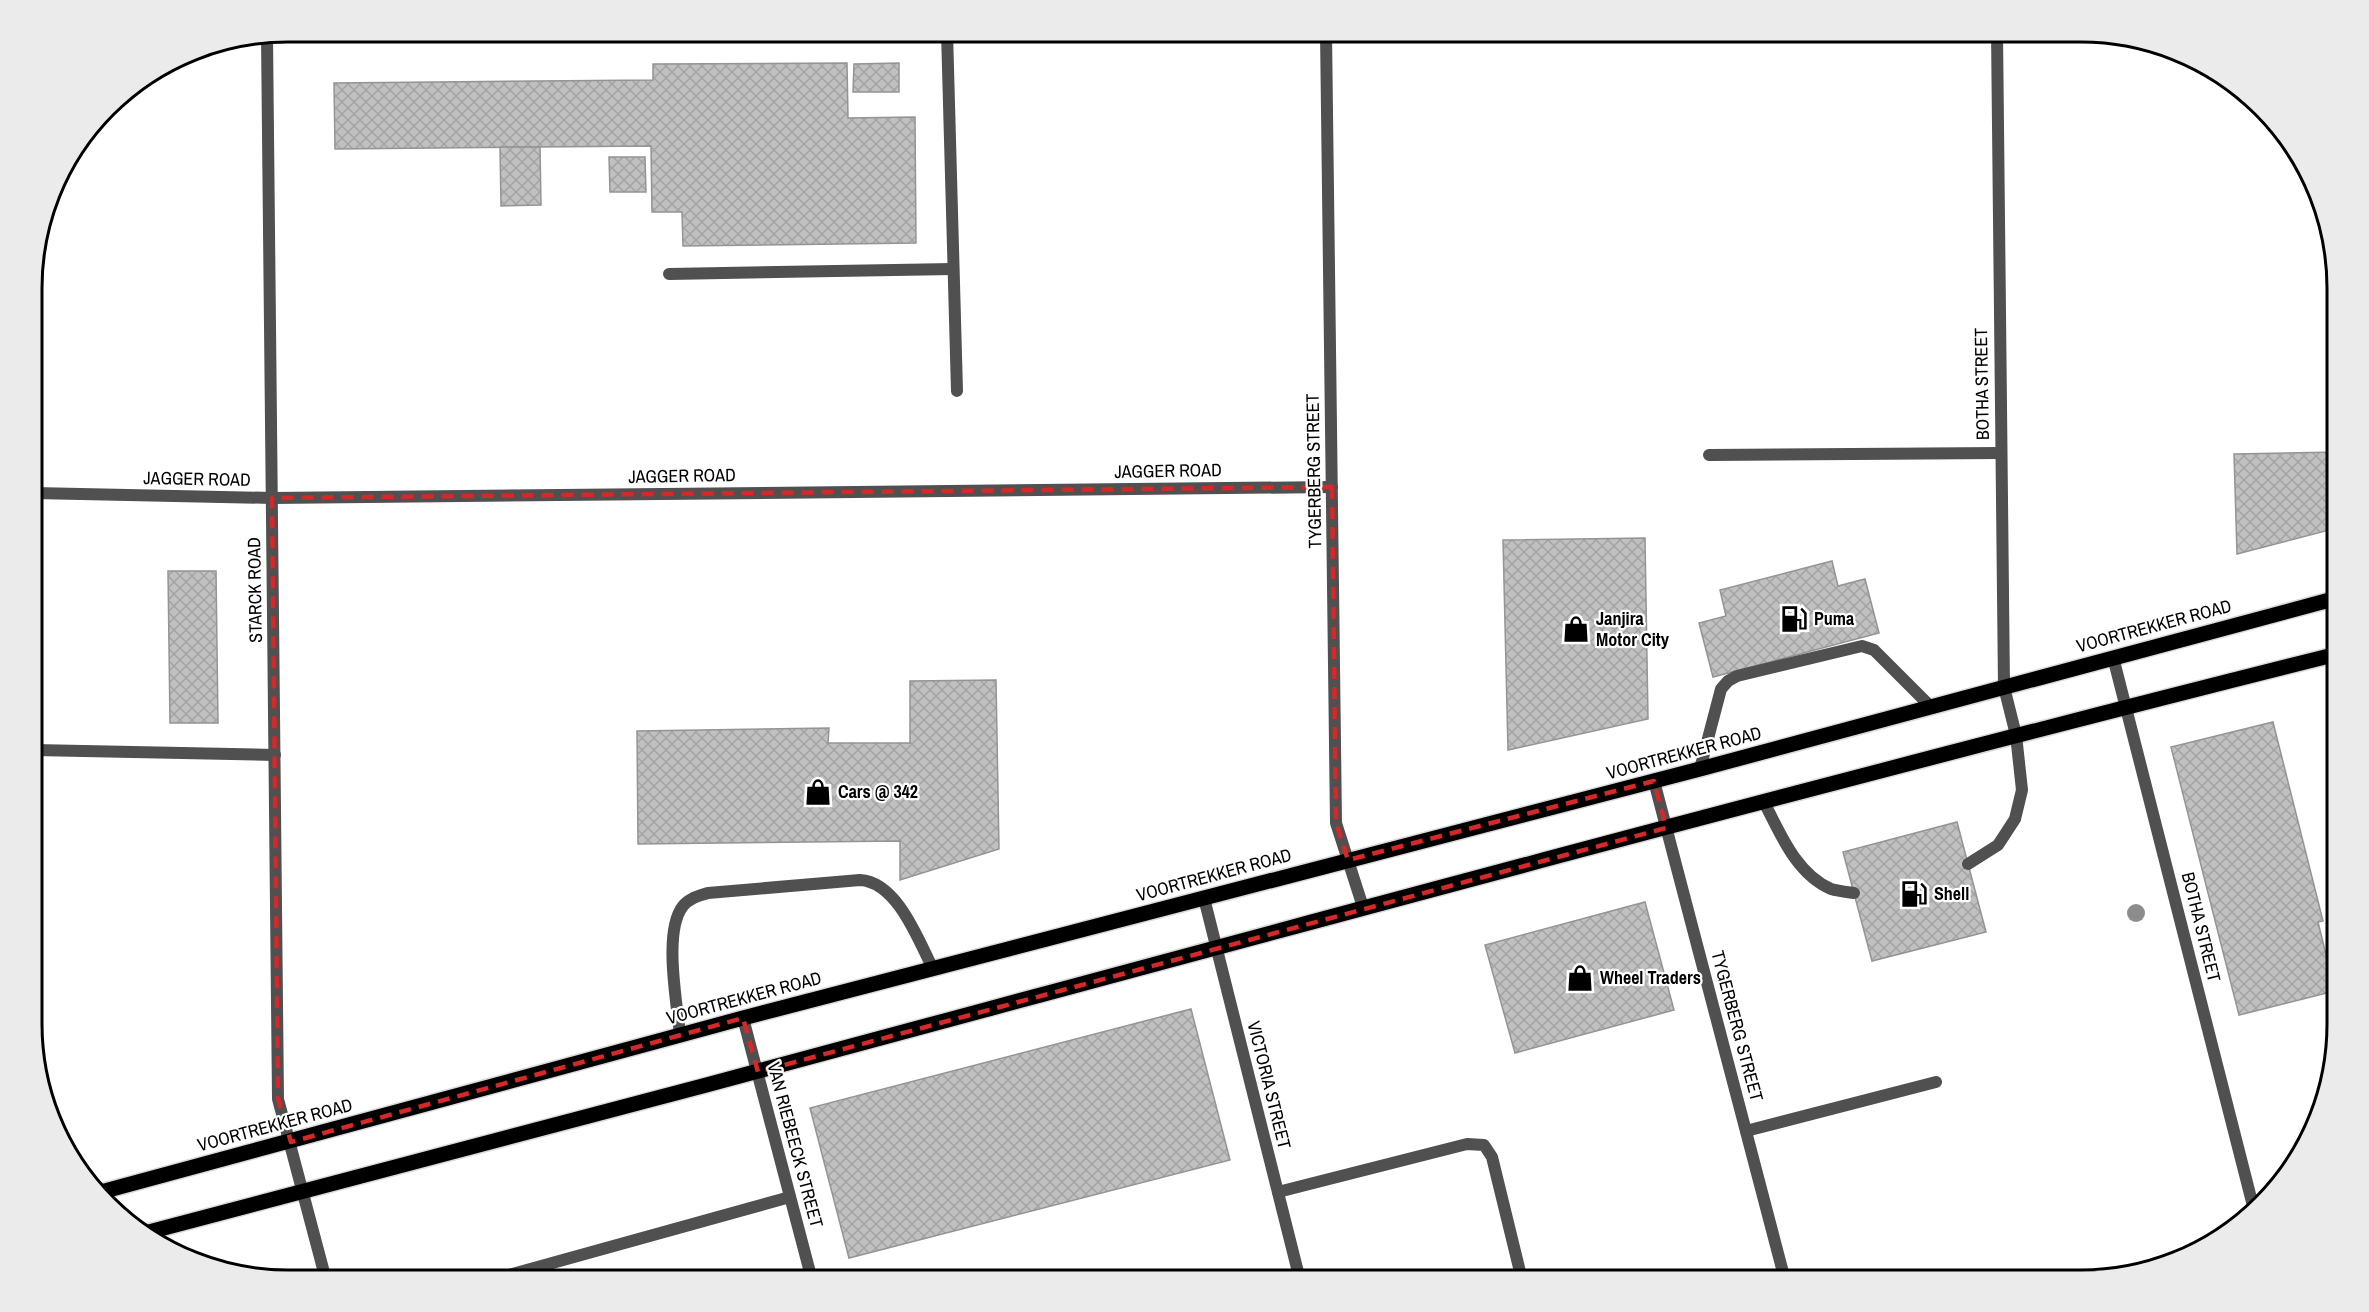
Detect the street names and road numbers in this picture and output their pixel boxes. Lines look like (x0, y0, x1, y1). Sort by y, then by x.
street label: BOTHA STREET (1968, 328, 1995, 440)
street label: TYGERBERG STREET (1300, 393, 1327, 549)
street label: JAGGER ROAD (1114, 457, 1222, 484)
street label: JAGGER ROAD (628, 462, 736, 489)
street label: JAGGER ROAD (143, 465, 251, 492)
street label: STARCK ROAD (241, 537, 268, 643)
street label: VOORTREKKER ROAD (2074, 593, 2234, 658)
street label: VOORTREKKER ROAD (1604, 720, 1764, 785)
street label: VOORTREKKER ROAD (1134, 842, 1294, 907)
street label: BOTHA STREET (2176, 869, 2227, 984)
street label: TYGERBERG STREET (1705, 948, 1770, 1104)
street label: VOORTREKKER ROAD (664, 965, 824, 1030)
street label: VICTORIA STREET (1242, 1018, 1297, 1151)
street label: VAN RIEBEECK STREET (761, 1059, 830, 1230)
street label: VOORTREKKER ROAD (195, 1092, 355, 1157)

